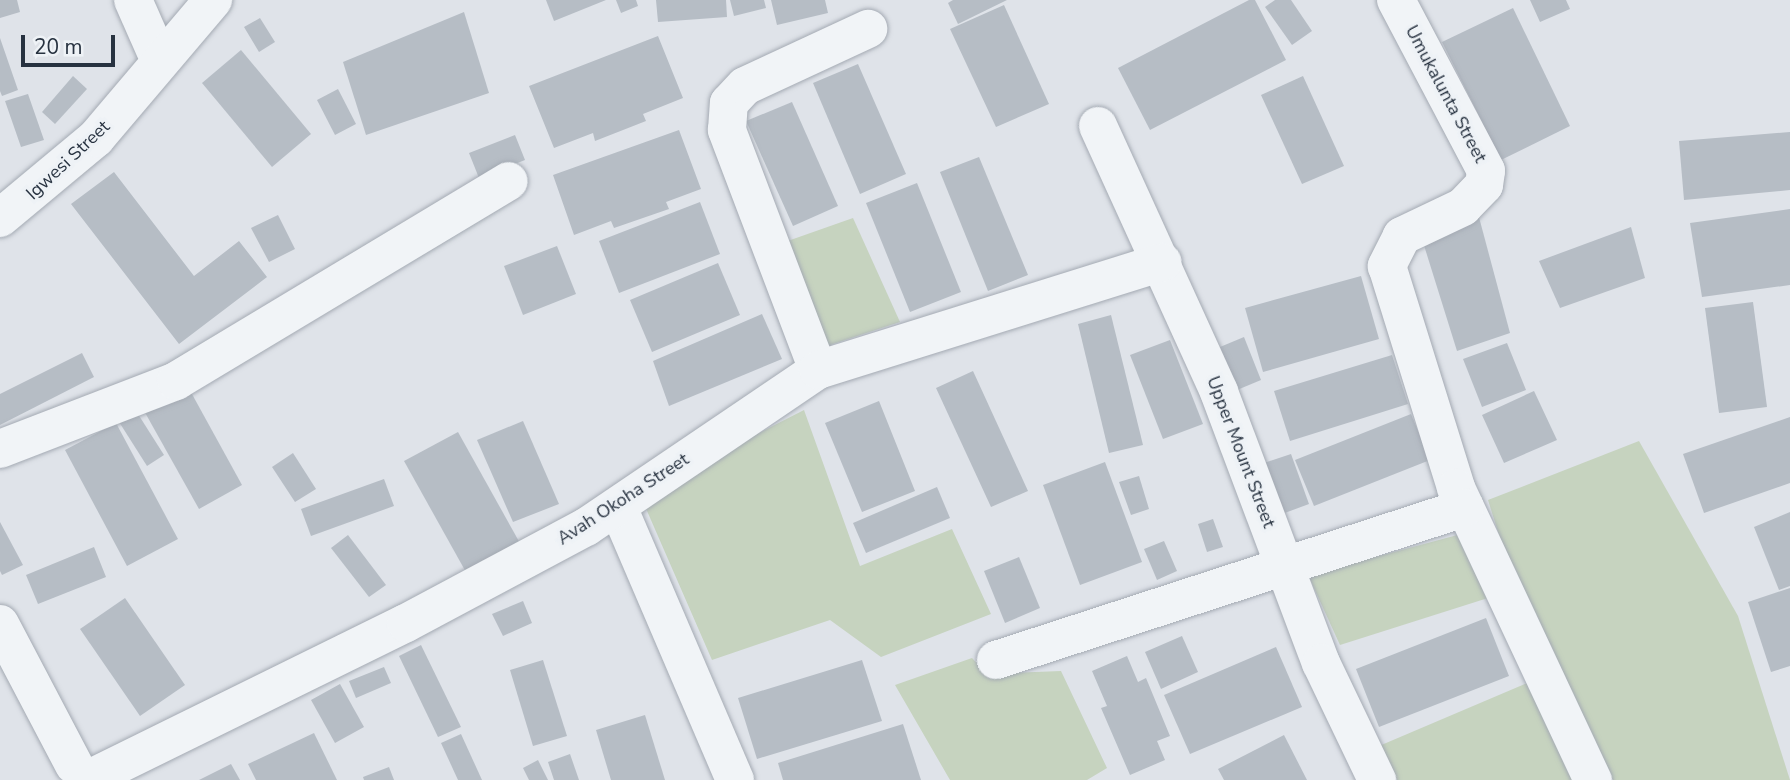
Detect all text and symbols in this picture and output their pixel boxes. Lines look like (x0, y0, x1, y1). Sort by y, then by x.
scale bar (24, 21, 119, 65)
street label: Umukalunta Street (1401, 22, 1491, 166)
text: 20 m (34, 33, 83, 61)
street label: Igwesi Street (22, 116, 114, 204)
street label: Upper Mount Street (1202, 373, 1280, 531)
street label: Avah Okoha Street (553, 448, 693, 550)

